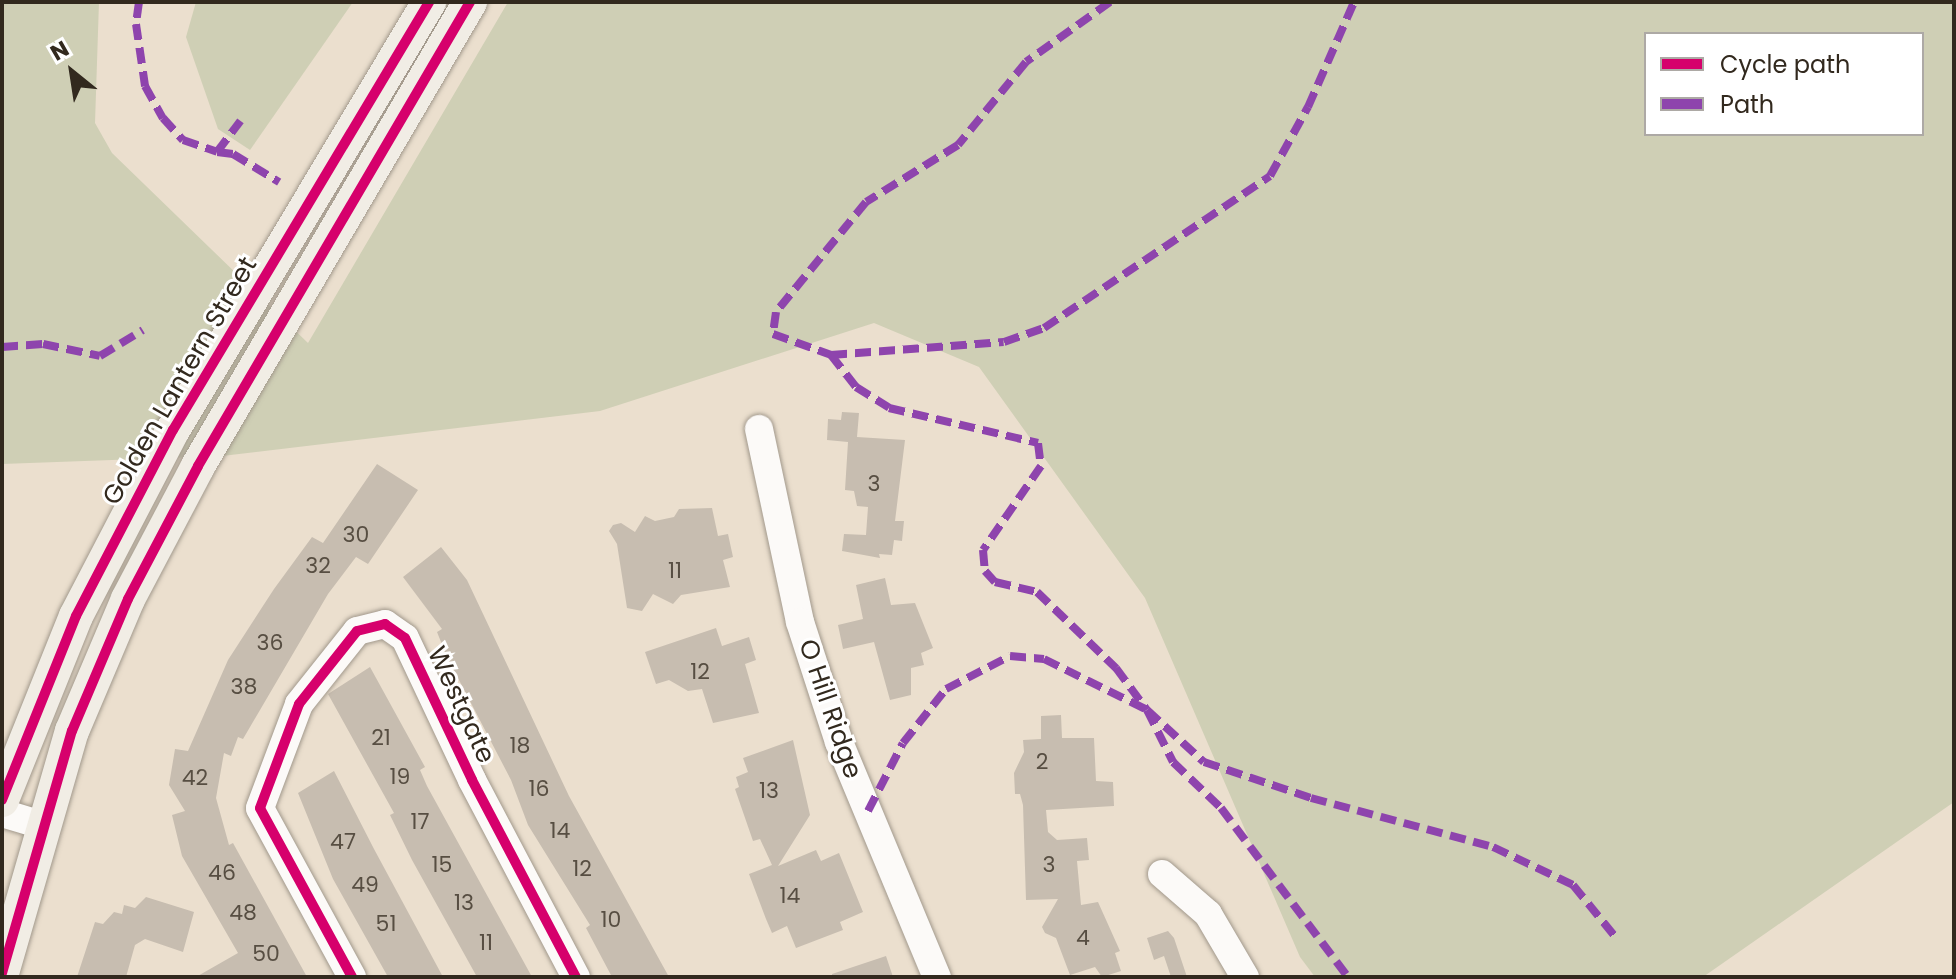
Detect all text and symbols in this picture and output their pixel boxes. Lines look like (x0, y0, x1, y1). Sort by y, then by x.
north arrow (32, 32, 112, 112)
legend (1644, 32, 1924, 136)
text: N (45, 33, 75, 68)
text: Cycle path (1720, 48, 1850, 81)
text: Path (1720, 88, 1774, 121)
street label: Golden Lantern Street (96, 252, 264, 510)
house number: 3 (868, 471, 880, 497)
house number: 30 (343, 522, 369, 548)
house number: 32 (305, 553, 331, 579)
house number: 11 (668, 558, 682, 584)
house number: 36 (257, 630, 283, 656)
street label: O Hill Ridge (792, 635, 868, 783)
street label: Westgate (420, 642, 502, 768)
house number: 12 (690, 659, 710, 685)
house number: 38 (231, 674, 257, 700)
house number: 21 (371, 725, 391, 751)
house number: 18 (510, 733, 530, 759)
house number: 2 (1036, 749, 1048, 775)
house number: 19 (390, 764, 410, 790)
house number: 42 (182, 765, 208, 791)
house number: 16 (528, 776, 550, 802)
house number: 13 (759, 778, 779, 804)
house number: 17 (410, 809, 430, 835)
house number: 14 (550, 818, 570, 844)
house number: 47 (330, 829, 356, 855)
house number: 15 (432, 852, 452, 878)
house number: 3 (1043, 852, 1055, 878)
house number: 12 (572, 856, 592, 882)
house number: 46 (208, 860, 236, 886)
house number: 49 (351, 872, 379, 898)
house number: 14 (780, 883, 800, 909)
house number: 13 (454, 890, 474, 916)
house number: 48 (229, 900, 257, 926)
house number: 10 (601, 907, 621, 933)
house number: 51 (376, 911, 396, 937)
house number: 4 (1076, 925, 1090, 951)
house number: 11 (479, 930, 493, 956)
house number: 50 (252, 941, 280, 967)

